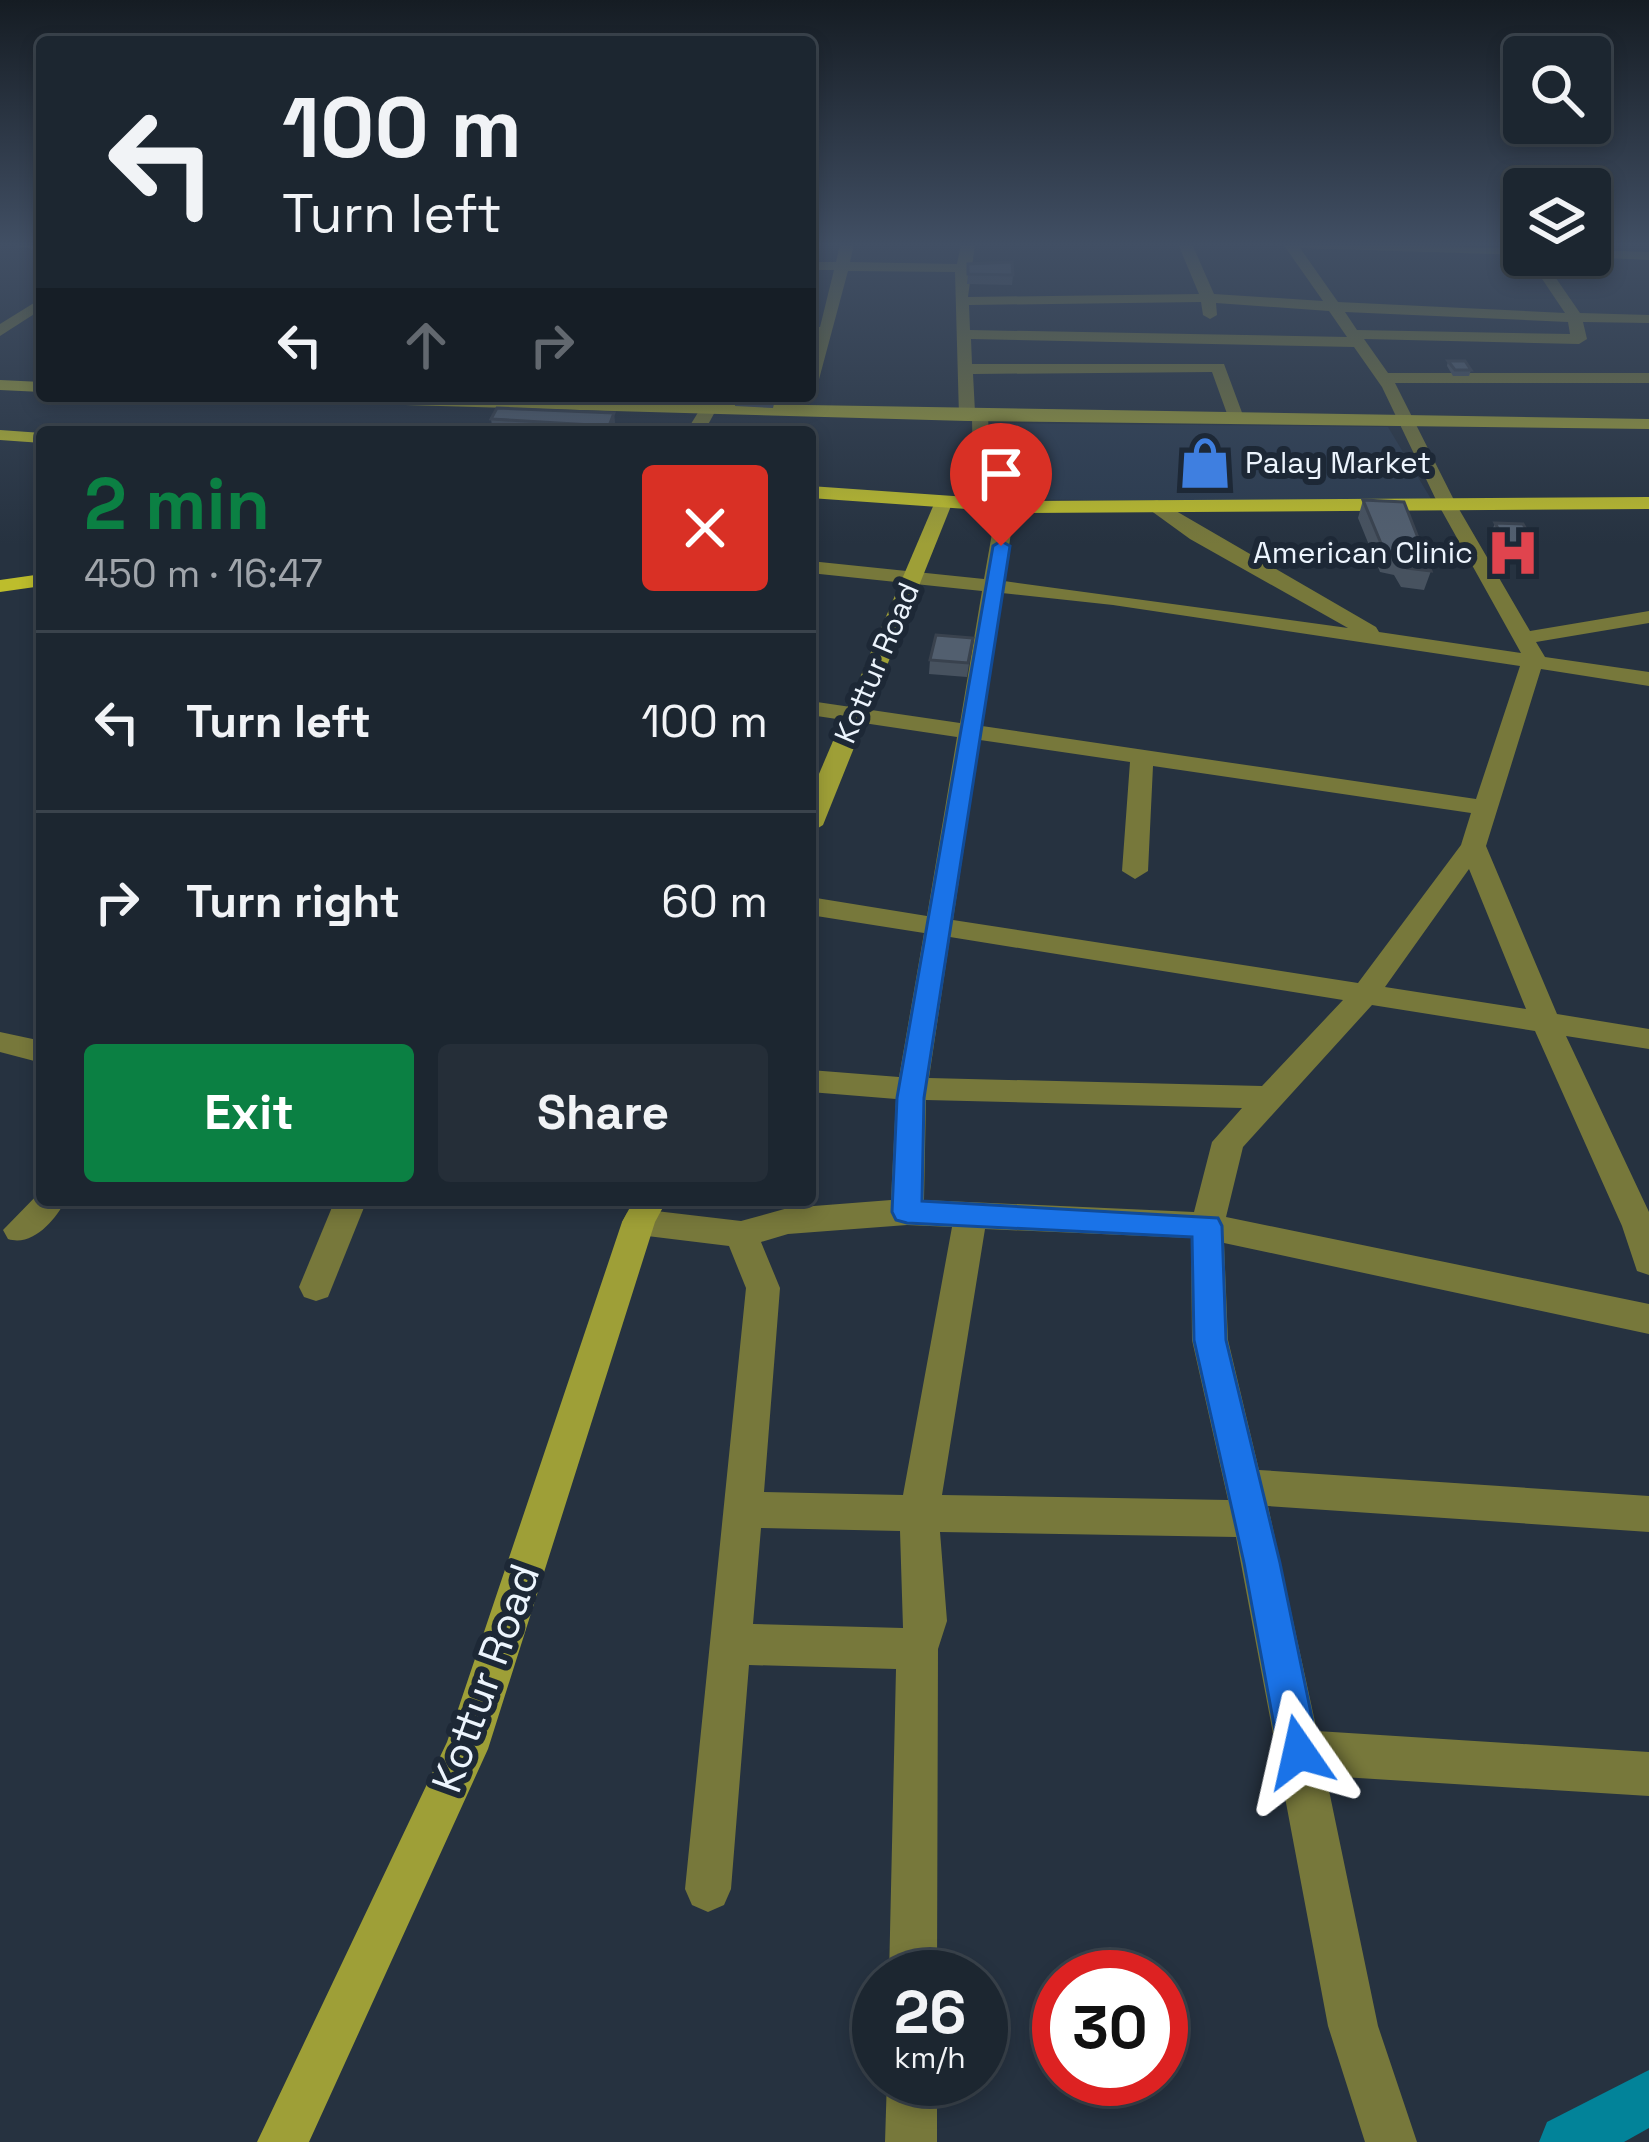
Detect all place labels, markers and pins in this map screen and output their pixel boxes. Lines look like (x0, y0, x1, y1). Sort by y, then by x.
pin (950, 423, 1052, 546)
shop icon: Palay Market (1176, 434, 1234, 492)
place label: Palay Market (1245, 443, 1431, 482)
hospital icon: American Clinic (1484, 524, 1542, 582)
place label: American Clinic (1253, 533, 1473, 572)

